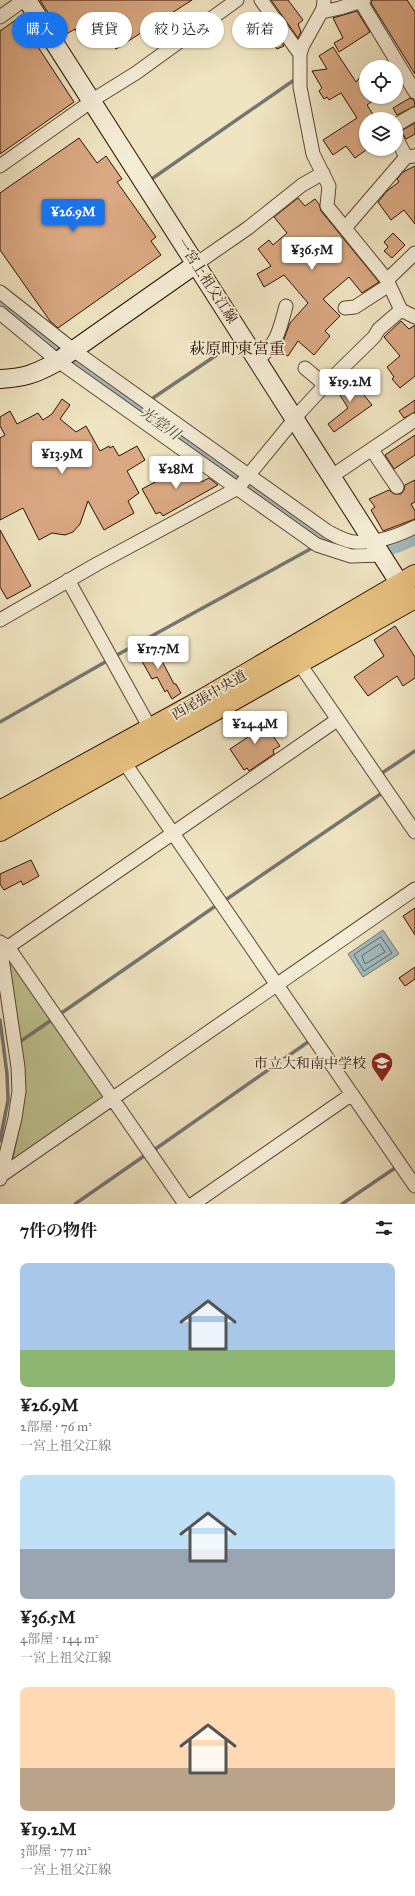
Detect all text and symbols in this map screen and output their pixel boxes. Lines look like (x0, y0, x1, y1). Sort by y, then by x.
chip: 購入 (12, 12, 68, 48)
chip: 賃貸 (76, 12, 132, 48)
chip: 絞り込み (140, 12, 224, 48)
chip: 新着 (232, 12, 288, 48)
map controls (359, 60, 403, 156)
button: locate (359, 60, 403, 104)
button: layers (359, 112, 403, 156)
pin: ¥26.9M (40, 199, 106, 233)
text: ¥26.9M (51, 204, 95, 220)
street label: 一宮上祖父江線 (173, 235, 241, 327)
pin: ¥36.5M (279, 237, 345, 271)
text: ¥36.5M (291, 242, 333, 258)
district label: 萩原町東宮重 (189, 339, 285, 358)
pin: ¥19.2M (317, 369, 383, 403)
text: ¥19.2M (328, 374, 372, 390)
water label: 光堂川 (136, 403, 185, 444)
pin: ¥13.9M (29, 441, 95, 475)
text: ¥13.9M (41, 446, 83, 462)
pin: ¥28M (152, 456, 200, 490)
text: ¥28M (158, 461, 194, 477)
pin: ¥17.7M (125, 636, 191, 670)
text: ¥17.7M (137, 641, 179, 657)
street label: 西尾張中央道 (168, 667, 250, 723)
pin: ¥24.4M (222, 711, 288, 745)
text: ¥24.4M (232, 716, 278, 732)
school or university icon: 市立大和南中学校 (369, 1050, 395, 1083)
place label: 市立大和南中学校 (254, 1055, 366, 1072)
icon: filters (373, 1217, 395, 1239)
text: 7件の物件 (20, 1220, 97, 1241)
icon: home (172, 1289, 244, 1361)
text: ¥26.9M (20, 1395, 78, 1416)
text: 2部屋 · 76 m² (20, 1419, 92, 1435)
text: 一宮上祖父江線 (20, 1438, 111, 1454)
icon: home (172, 1501, 244, 1573)
text: ¥36.5M (20, 1607, 75, 1628)
text: 4部屋 · 144 m² (20, 1631, 99, 1647)
text: 一宮上祖父江線 (20, 1650, 111, 1666)
icon: home (172, 1713, 244, 1785)
text: ¥19.2M (20, 1819, 76, 1840)
text: 3部屋 · 77 m² (20, 1843, 91, 1859)
text: 一宮上祖父江線 (20, 1862, 111, 1878)

